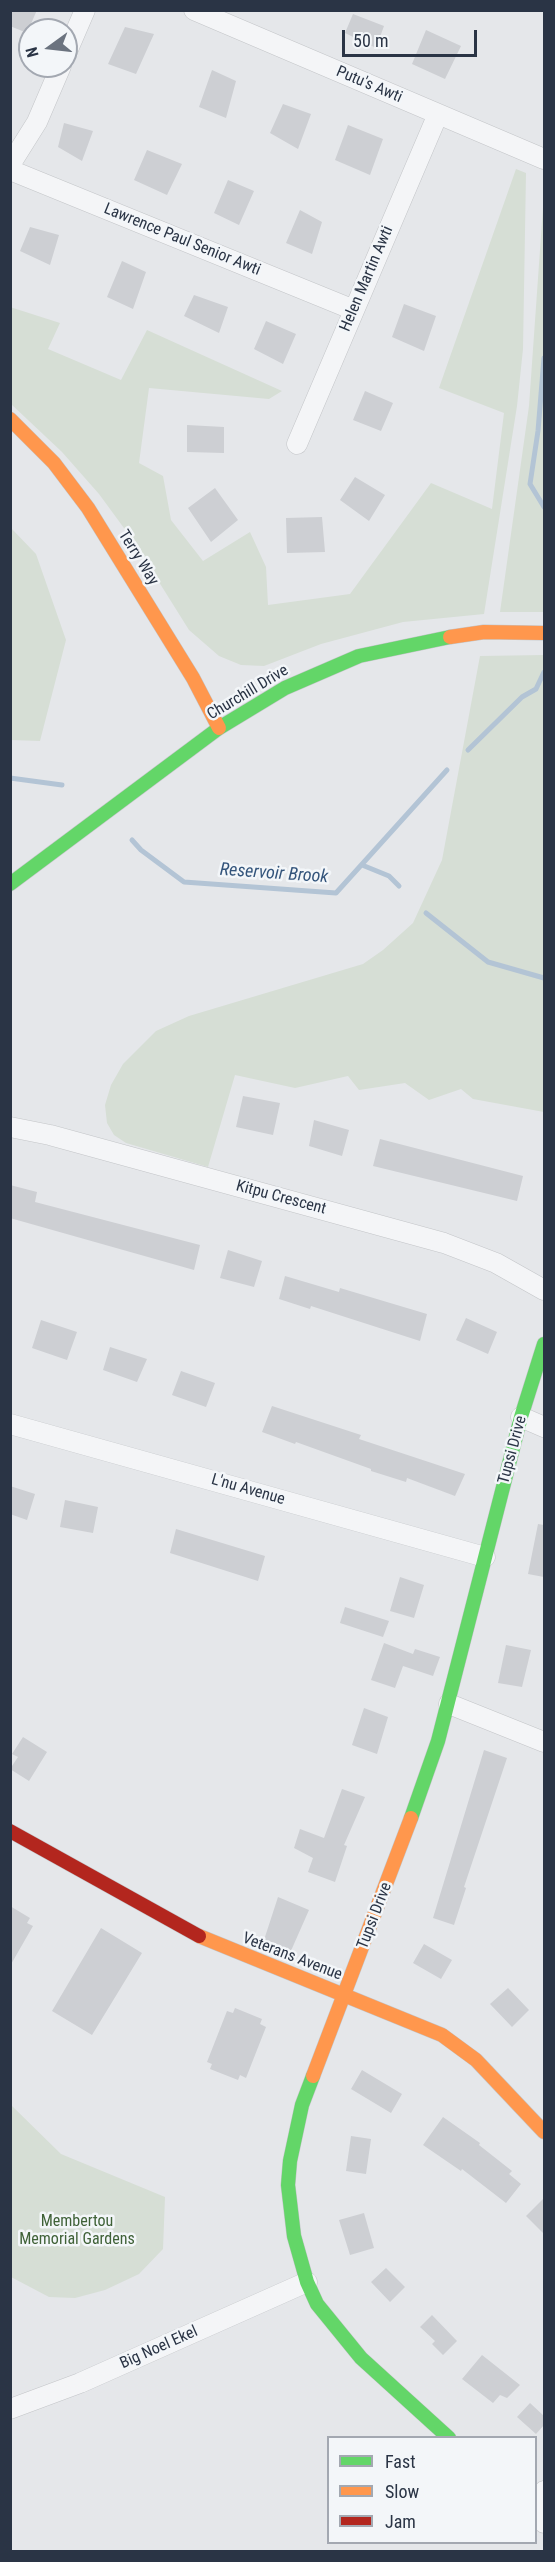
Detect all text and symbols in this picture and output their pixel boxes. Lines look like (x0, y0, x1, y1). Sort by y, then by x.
north arrow (18, 18, 78, 78)
scale bar (345, 18, 480, 56)
text: 50 m (353, 30, 388, 51)
text: N (22, 45, 43, 59)
street label: Putu's Awti (333, 62, 405, 108)
street label: Lawrence Paul Senior Awti (101, 200, 263, 280)
street label: Helen Martin Awti (336, 223, 398, 335)
street label: Terry Way (114, 527, 162, 589)
street label: Churchill Drive (204, 661, 292, 725)
water label: Reservoir Brook (219, 859, 329, 889)
street label: Kitpu Crescent (234, 1177, 328, 1219)
street label: Tupsi Drive (495, 1414, 531, 1486)
street label: L'nu Avenue (209, 1470, 287, 1510)
street label: Tupsi Drive (354, 1880, 396, 1952)
street label: Veterans Avenue (239, 1929, 345, 1985)
park label: Membertou Memorial Gardens (19, 2212, 135, 2250)
street label: Big Noel Ekel (117, 2322, 201, 2374)
legend (327, 2436, 537, 2544)
text: Fast (385, 2451, 416, 2472)
text: Slow (385, 2481, 419, 2502)
text: Jam (385, 2511, 416, 2532)

